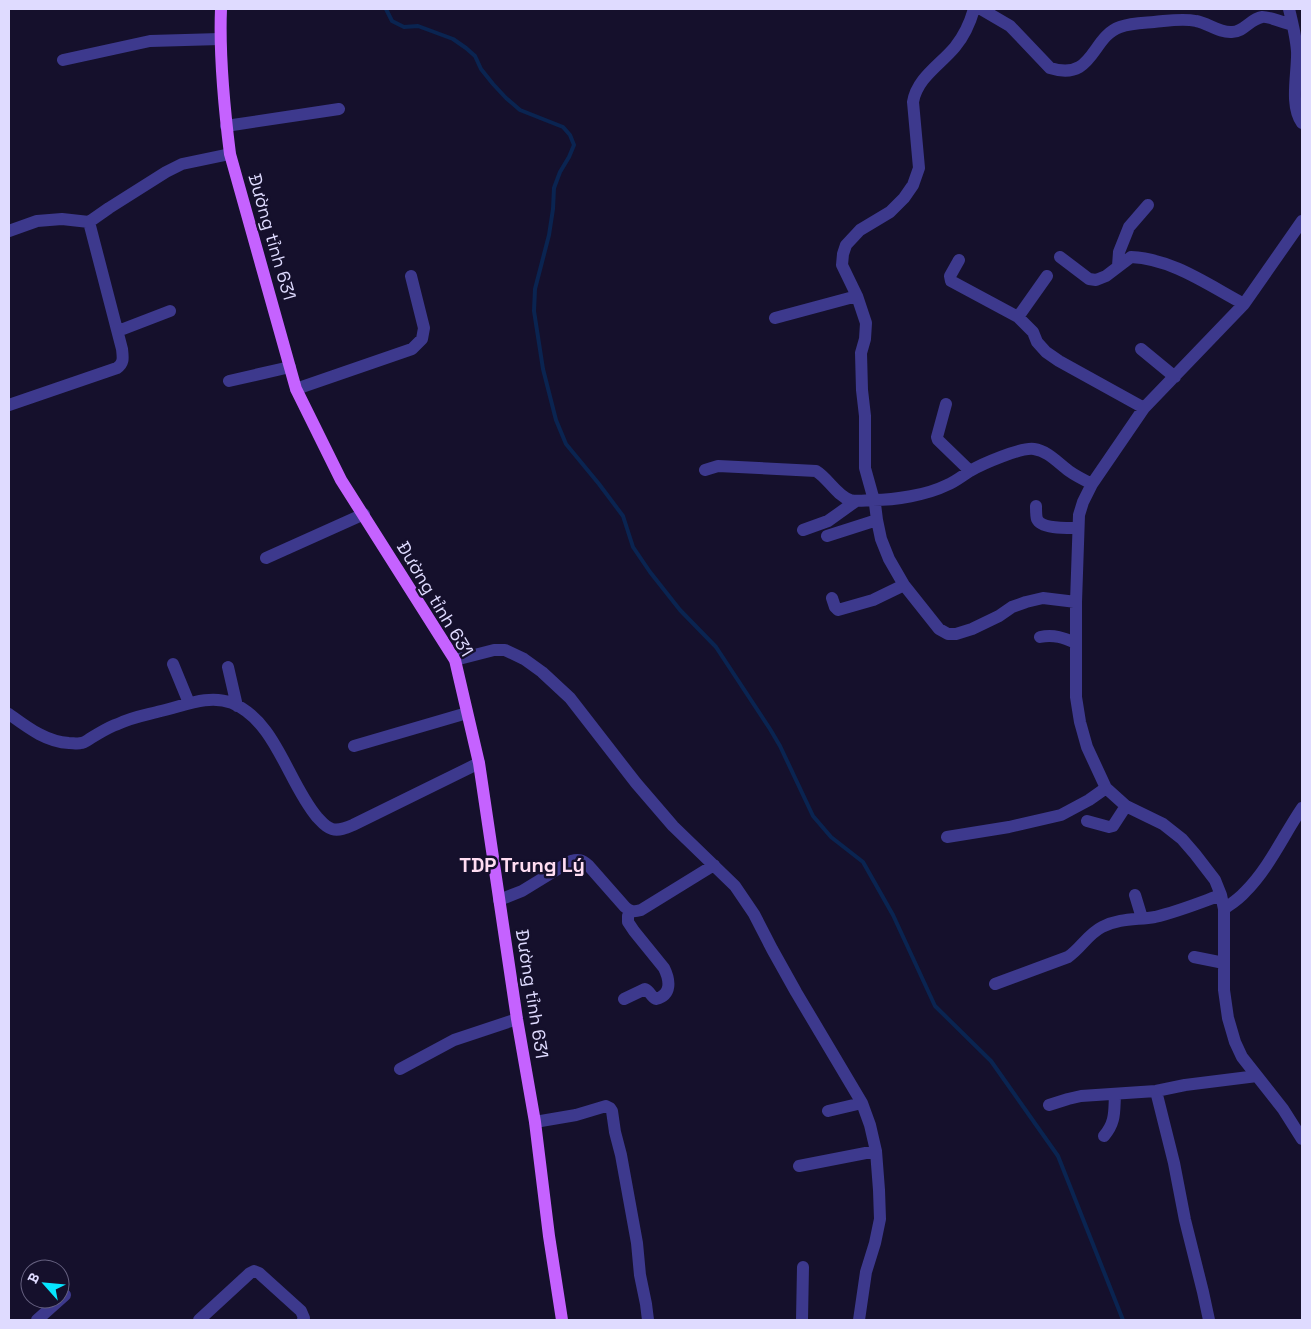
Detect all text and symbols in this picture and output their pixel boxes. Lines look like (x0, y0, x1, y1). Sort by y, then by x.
street label: Đường tỉnh 631 (243, 171, 302, 303)
street label: Đường tỉnh 631 (392, 537, 479, 661)
district label: TDP Trung Lý (459, 852, 585, 878)
street label: Đường tỉnh 631 (511, 928, 554, 1060)
north arrow (20, 1259, 70, 1309)
text: B (23, 1270, 44, 1286)

